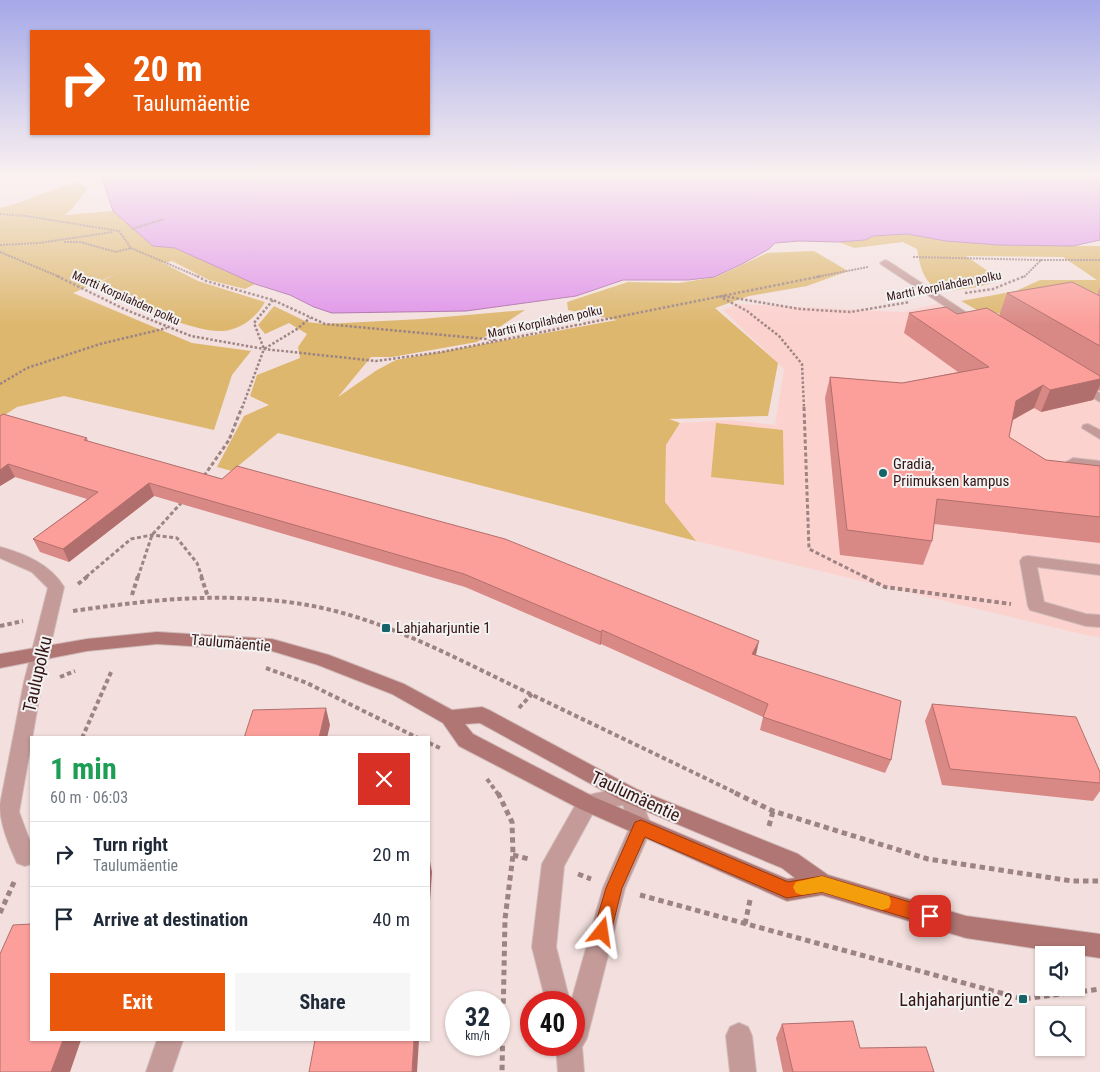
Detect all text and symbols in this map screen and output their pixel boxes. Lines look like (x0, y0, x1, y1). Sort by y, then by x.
text: 20 m (133, 49, 202, 90)
icon: right (50, 50, 115, 115)
text: Taulumäentie (133, 91, 250, 116)
street label: Martti Korpilahden polku (70, 268, 182, 328)
street label: Martti Korpilahden polku (885, 268, 1003, 304)
street label: Martti Korpilahden polku (487, 303, 604, 341)
place label: Gradia, Priimuksen kampus (893, 455, 1010, 490)
marker: Gradia, Priimuksen kampus (877, 467, 889, 479)
place label: Lahjaharjuntie 1 (396, 619, 491, 637)
marker: Lahjaharjuntie 1 (380, 622, 392, 634)
street label: Taulumäentie (190, 631, 272, 655)
street label: Taulupolku (18, 634, 56, 714)
text: 1 min (50, 751, 117, 786)
button: close (358, 753, 410, 805)
street label: Taulumäentie (588, 766, 684, 826)
text: 60 m · 06:03 (50, 788, 128, 807)
text: Turn right (93, 833, 168, 856)
icon: right (50, 840, 78, 868)
text: 20 m (373, 843, 410, 866)
text: Taulumäentie (93, 856, 178, 875)
pin (909, 895, 951, 937)
icon: arrive (916, 902, 944, 930)
icon: arrive (50, 905, 78, 933)
position arrow (575, 905, 627, 957)
text: Arrive at destination (93, 908, 248, 931)
text: 40 m (373, 908, 410, 931)
map controls (1035, 946, 1085, 1056)
button: sound (1035, 946, 1085, 996)
button: Exit (50, 973, 225, 1031)
button: Share (235, 973, 410, 1031)
place label: Lahjaharjuntie 2 (899, 989, 1013, 1010)
speed limit sign: 40 (520, 991, 585, 1056)
marker: Lahjaharjuntie 2 (1017, 993, 1029, 1005)
text: 32 (465, 1003, 490, 1032)
button: search (1035, 1006, 1085, 1056)
text: km/h (465, 1029, 490, 1043)

